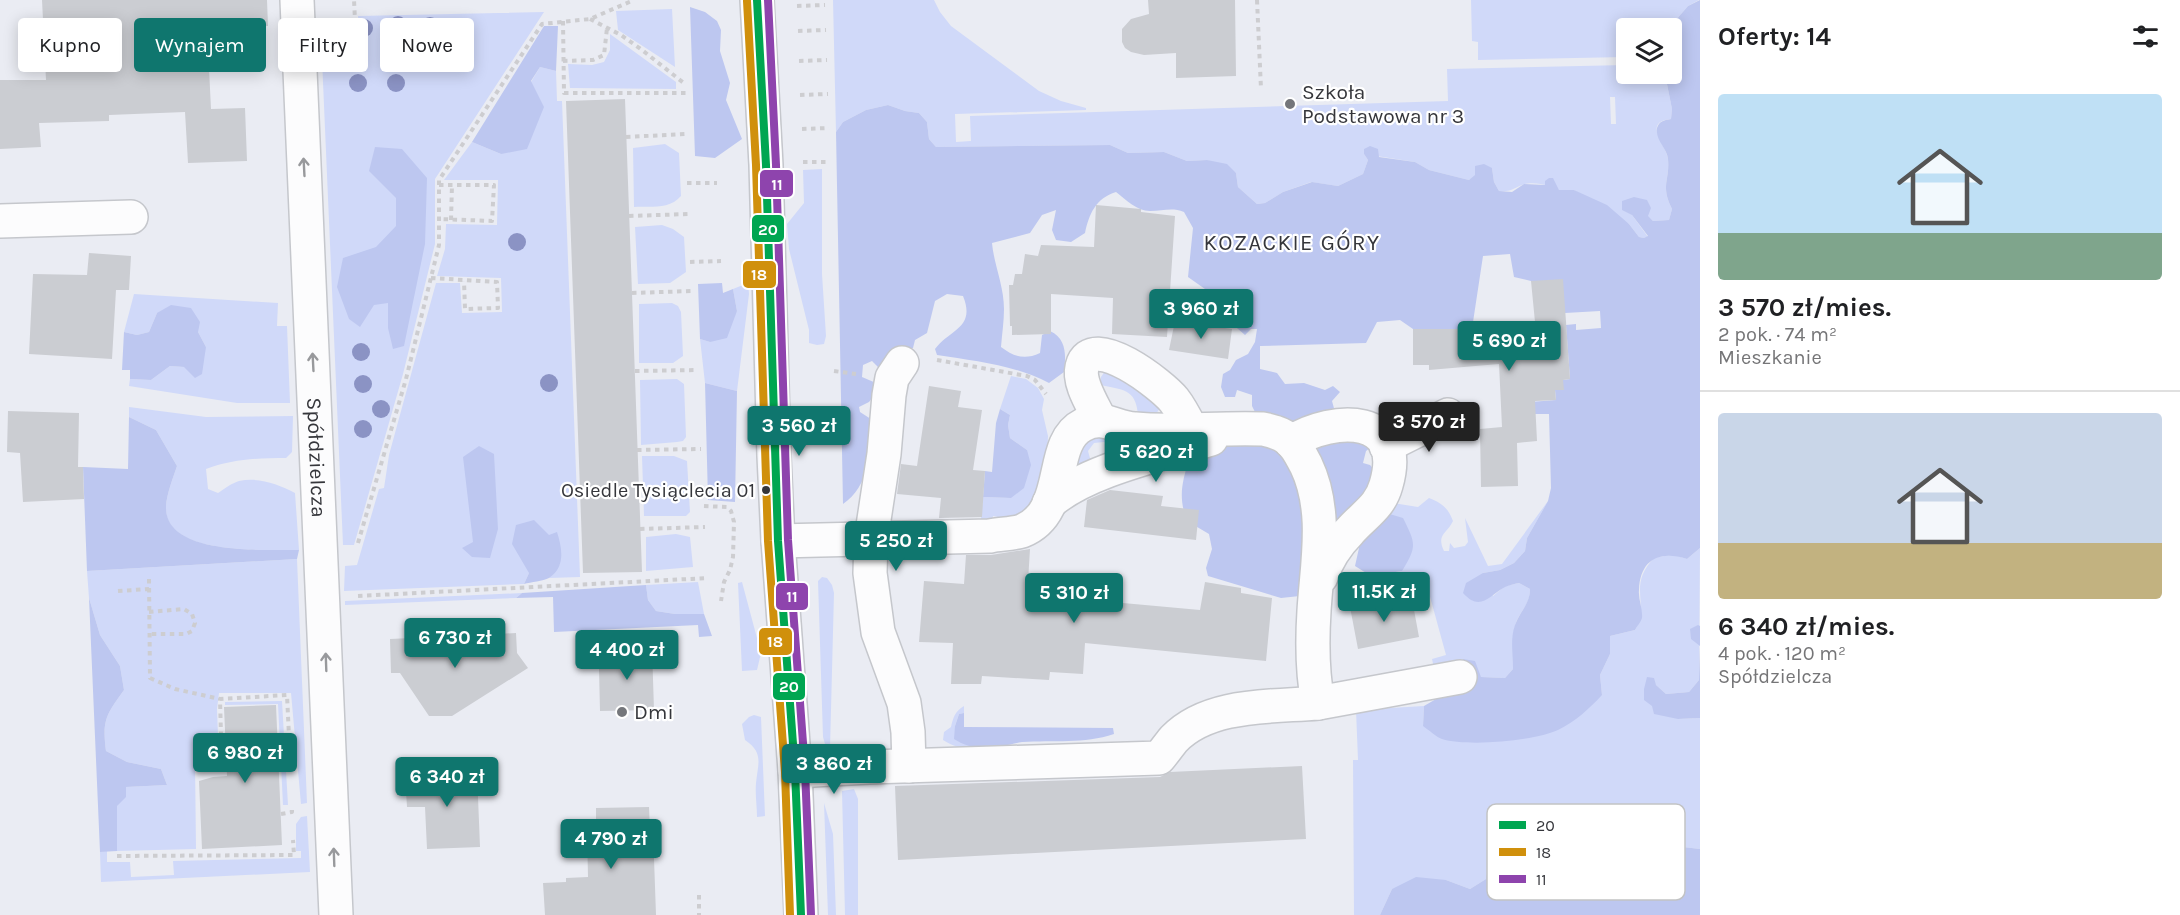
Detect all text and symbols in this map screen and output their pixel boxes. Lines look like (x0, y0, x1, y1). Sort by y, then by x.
chip: Kupno (18, 18, 122, 72)
chip: Wynajem (134, 18, 266, 72)
chip: Filtry (278, 18, 368, 72)
chip: Nowe (380, 18, 474, 72)
map controls (1616, 18, 1682, 84)
button: layers (1616, 18, 1682, 84)
icon: filters (2129, 20, 2162, 53)
text: Oferty: 14 (1718, 21, 1831, 52)
place label: Szkoła Podstawowa nr 3 (1302, 80, 1464, 128)
marker: Szkoła Podstawowa nr 3 (1283, 97, 1297, 111)
icon: home (1886, 133, 1994, 241)
one-way arrow (299, 158, 310, 178)
line badge: 11 (759, 169, 794, 198)
text: 11 (771, 175, 783, 194)
line badge: 20 (751, 214, 785, 243)
text: 20 (758, 220, 778, 239)
district label: KOZACKIE GÓRY (1203, 229, 1381, 256)
line badge: 18 (742, 260, 777, 289)
text: 18 (751, 265, 767, 284)
pin: 3 960 zł (1139, 289, 1263, 340)
text: 3 570 zł/mies. (1718, 292, 1891, 323)
text: 3 960 zł (1163, 297, 1239, 320)
pin: 5 690 zł (1447, 321, 1571, 372)
text: 2 pok. · 74 m² (1718, 323, 1837, 346)
text: 5 690 zł (1472, 329, 1546, 352)
text: Mieszkanie (1718, 346, 1822, 369)
one-way arrow (308, 353, 319, 373)
street label: Spółdzielcza (302, 397, 331, 518)
pin: 3 570 zł (1367, 402, 1491, 453)
pin: 3 560 zł (737, 406, 861, 457)
text: 3 570 zł (1393, 410, 1465, 433)
text: 3 560 zł (762, 414, 836, 437)
pin: 5 620 zł (1094, 432, 1218, 483)
text: 5 620 zł (1119, 440, 1193, 463)
icon: home (1886, 452, 1994, 560)
place label: Osiedle Tysiąclecia 01 (561, 479, 755, 502)
marker: Osiedle Tysiąclecia 01 (760, 484, 772, 496)
pin: 5 250 zł (834, 521, 958, 572)
text: 5 250 zł (859, 529, 933, 552)
pin: 11.5K zł (1322, 572, 1446, 623)
pin: 5 310 zł (1012, 573, 1136, 624)
text: 11.5K zł (1352, 580, 1416, 603)
text: 5 310 zł (1039, 581, 1109, 604)
line badge: 11 (775, 582, 809, 611)
text: 11 (786, 587, 798, 606)
text: 6 340 zł/mies. (1718, 611, 1894, 642)
pin: 6 730 zł (393, 618, 517, 669)
text: 6 730 zł (418, 626, 492, 649)
line badge: 18 (758, 627, 793, 656)
pin: 4 400 zł (565, 630, 689, 681)
text: 18 (767, 632, 783, 651)
text: 4 400 zł (589, 638, 665, 661)
text: 4 pok. · 120 m² (1718, 642, 1846, 665)
one-way arrow (320, 652, 331, 672)
text: Spółdzielcza (1718, 665, 1832, 688)
line badge: 20 (772, 672, 806, 701)
text: 20 (779, 677, 799, 696)
place label: Dmi (634, 700, 674, 724)
marker: Dmi (615, 705, 629, 719)
pin: 6 980 zł (183, 733, 307, 784)
text: 6 980 zł (207, 741, 283, 764)
pin: 3 860 zł (772, 744, 896, 795)
text: 3 860 zł (796, 752, 872, 775)
pin: 6 340 zł (385, 757, 509, 808)
text: 6 340 zł (409, 765, 485, 788)
legend (1487, 804, 1685, 900)
text: 20 (1536, 816, 1555, 835)
pin: 4 790 zł (549, 819, 673, 870)
text: 4 790 zł (575, 827, 647, 850)
text: 18 (1536, 843, 1551, 862)
one-way arrow (329, 847, 340, 867)
text: 11 (1536, 870, 1547, 889)

